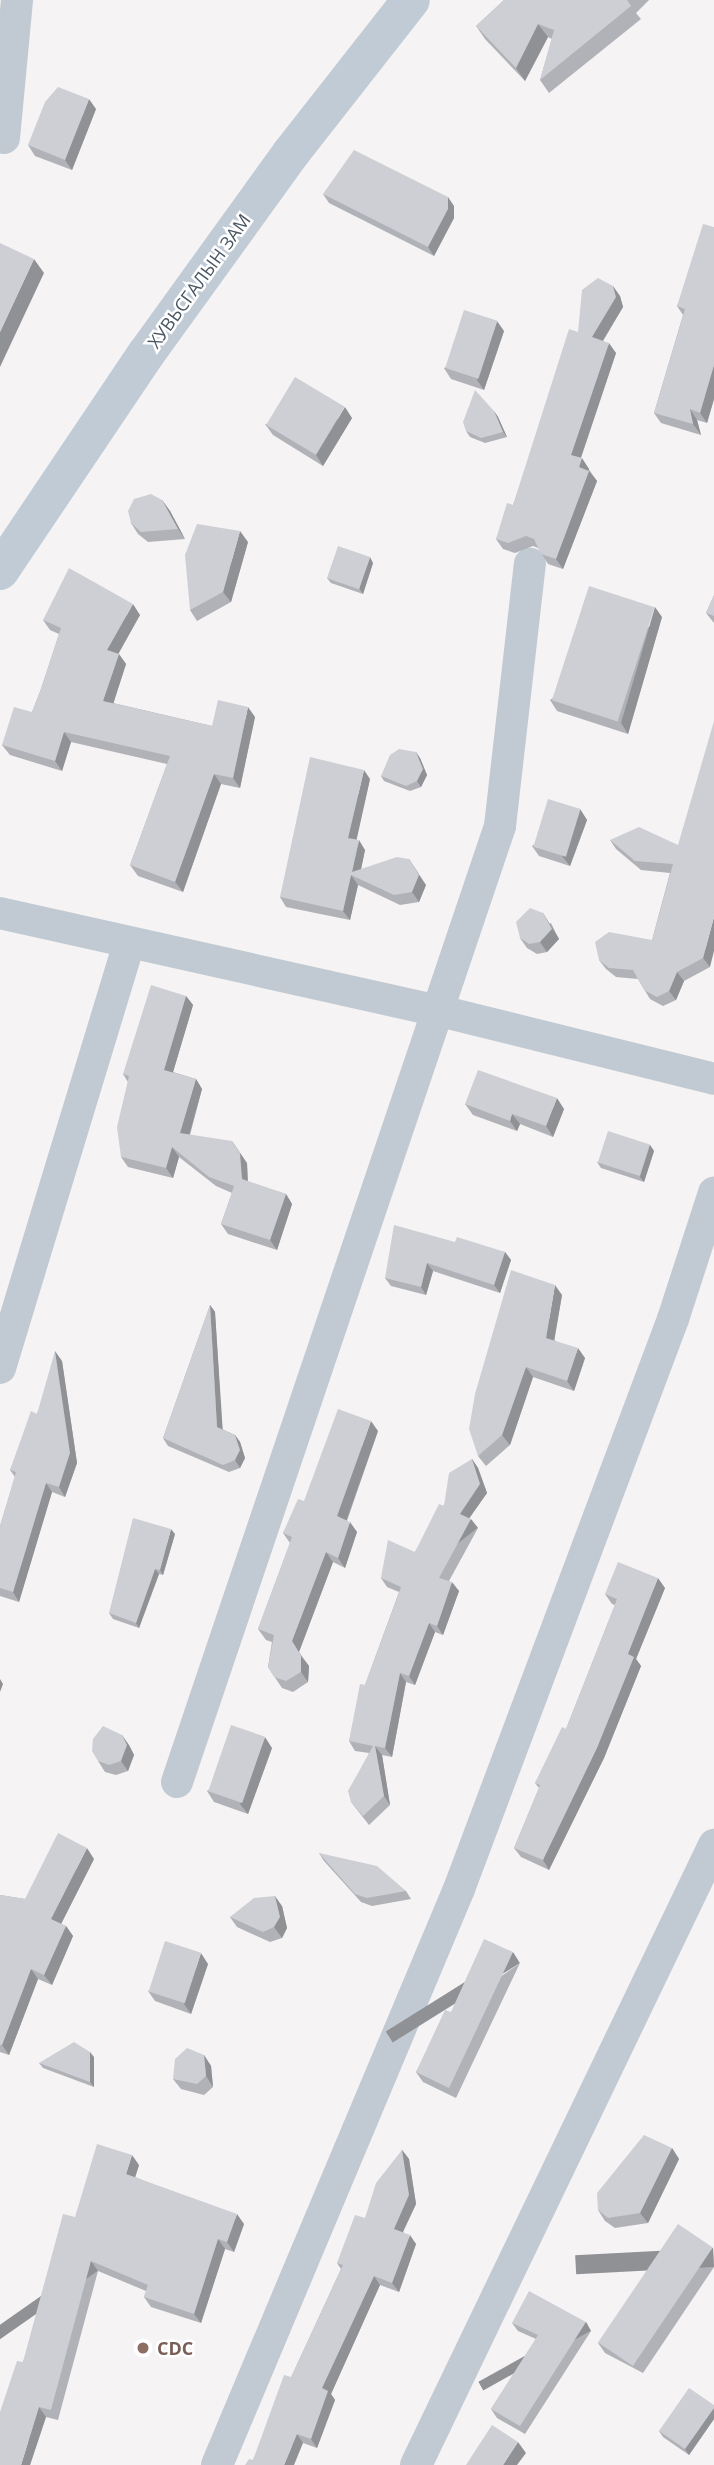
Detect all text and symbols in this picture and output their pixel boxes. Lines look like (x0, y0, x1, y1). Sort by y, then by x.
street label: ХУВЬСГАЛЫН ЗАМ (143, 210, 255, 352)
place label: CDC (157, 2337, 193, 2359)
marker: CDC (135, 2340, 151, 2356)

